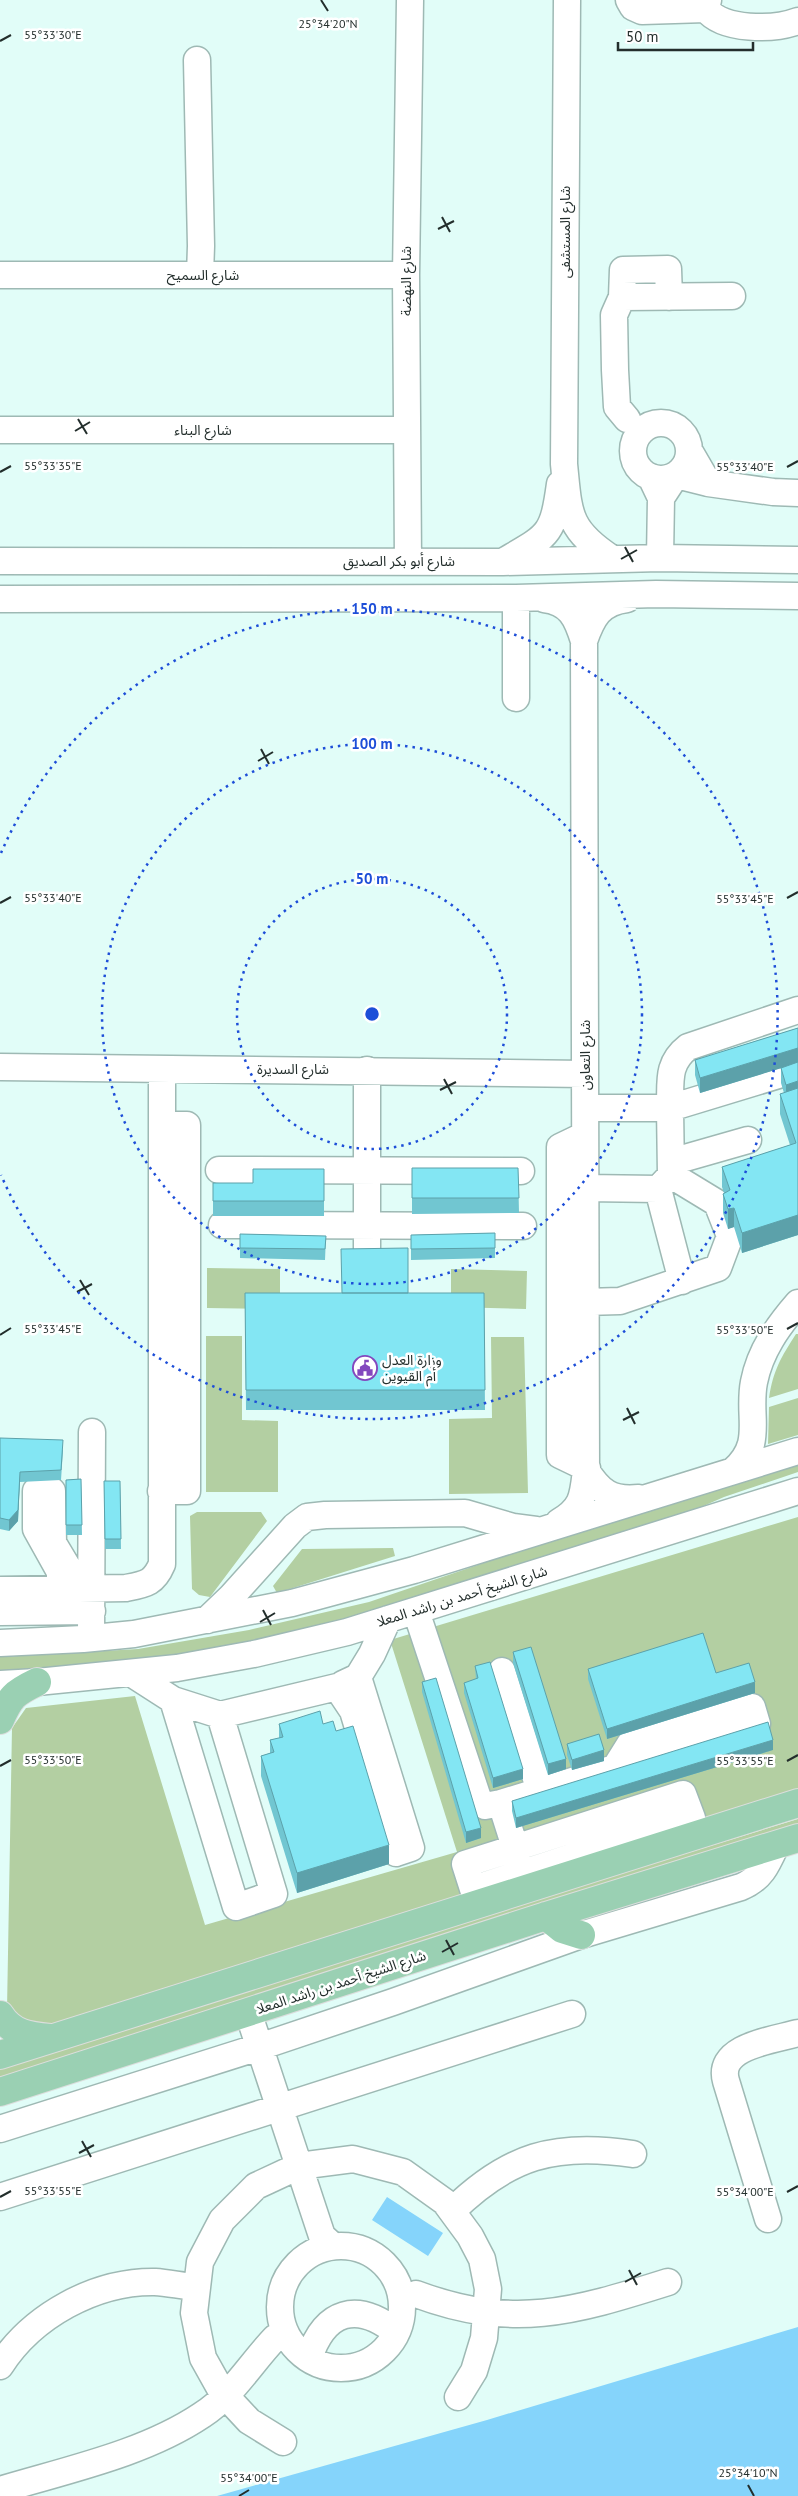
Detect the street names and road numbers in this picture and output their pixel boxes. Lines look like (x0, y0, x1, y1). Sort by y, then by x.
street label: شارع المستشفى (556, 186, 576, 278)
street label: شارع النهضة (397, 246, 417, 316)
street label: شارع السميح (167, 266, 239, 286)
street label: شارع البناء (174, 421, 232, 441)
street label: شارع أبو بكر الصديق (343, 552, 455, 572)
street label: شارع التعاون (576, 1020, 596, 1090)
street label: شارع السديرة (257, 1060, 329, 1080)
street label: شارع الشيخ أحمد بن راشد المعلا (374, 1561, 550, 1632)
street label: شارع الشيخ أحمد بن راشد المعلا (254, 1946, 429, 2020)

